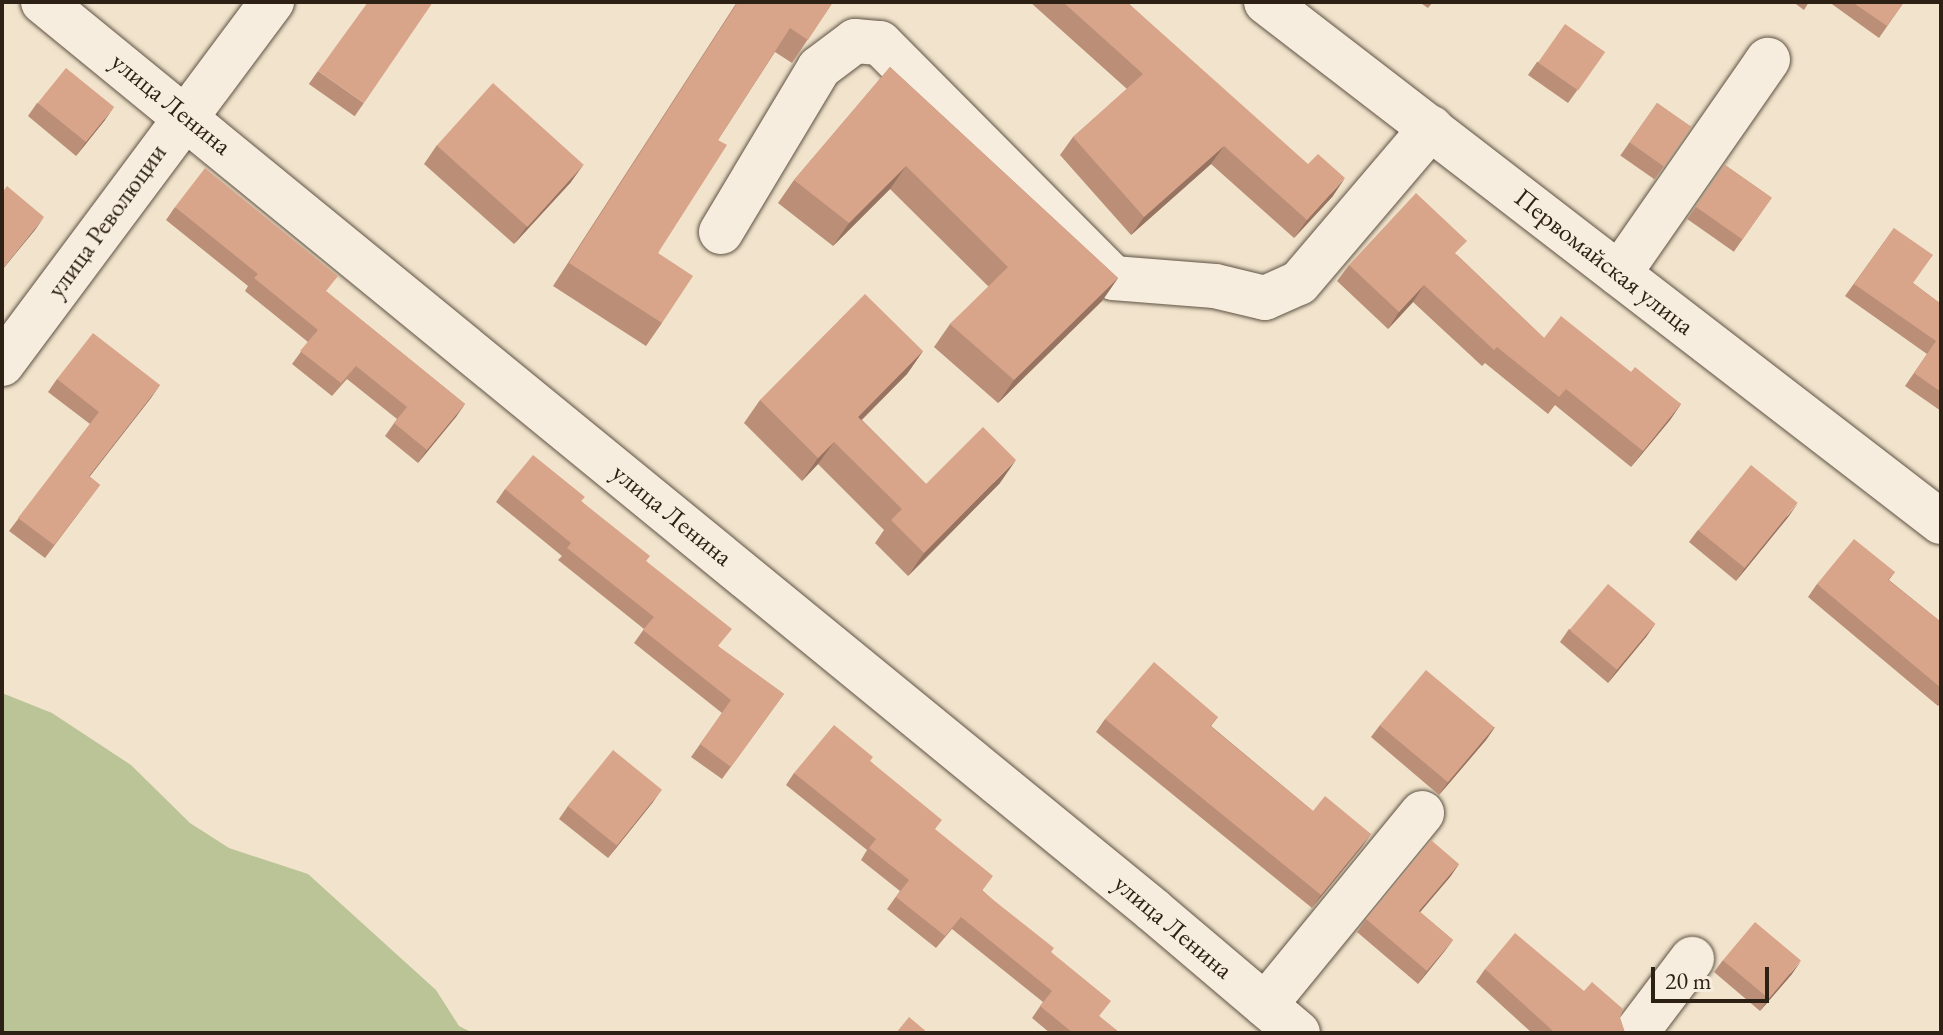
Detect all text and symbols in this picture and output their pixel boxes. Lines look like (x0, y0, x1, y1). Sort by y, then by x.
street label: улица Ленина (105, 46, 237, 162)
street label: улица Революции (41, 138, 173, 304)
street label: Первомайская улица (1508, 182, 1700, 342)
street label: улица Ленина (606, 457, 738, 573)
street label: улица Ленина (1107, 868, 1239, 986)
scale bar (1655, 951, 1773, 1001)
text: 20 m (1665, 965, 1712, 996)

